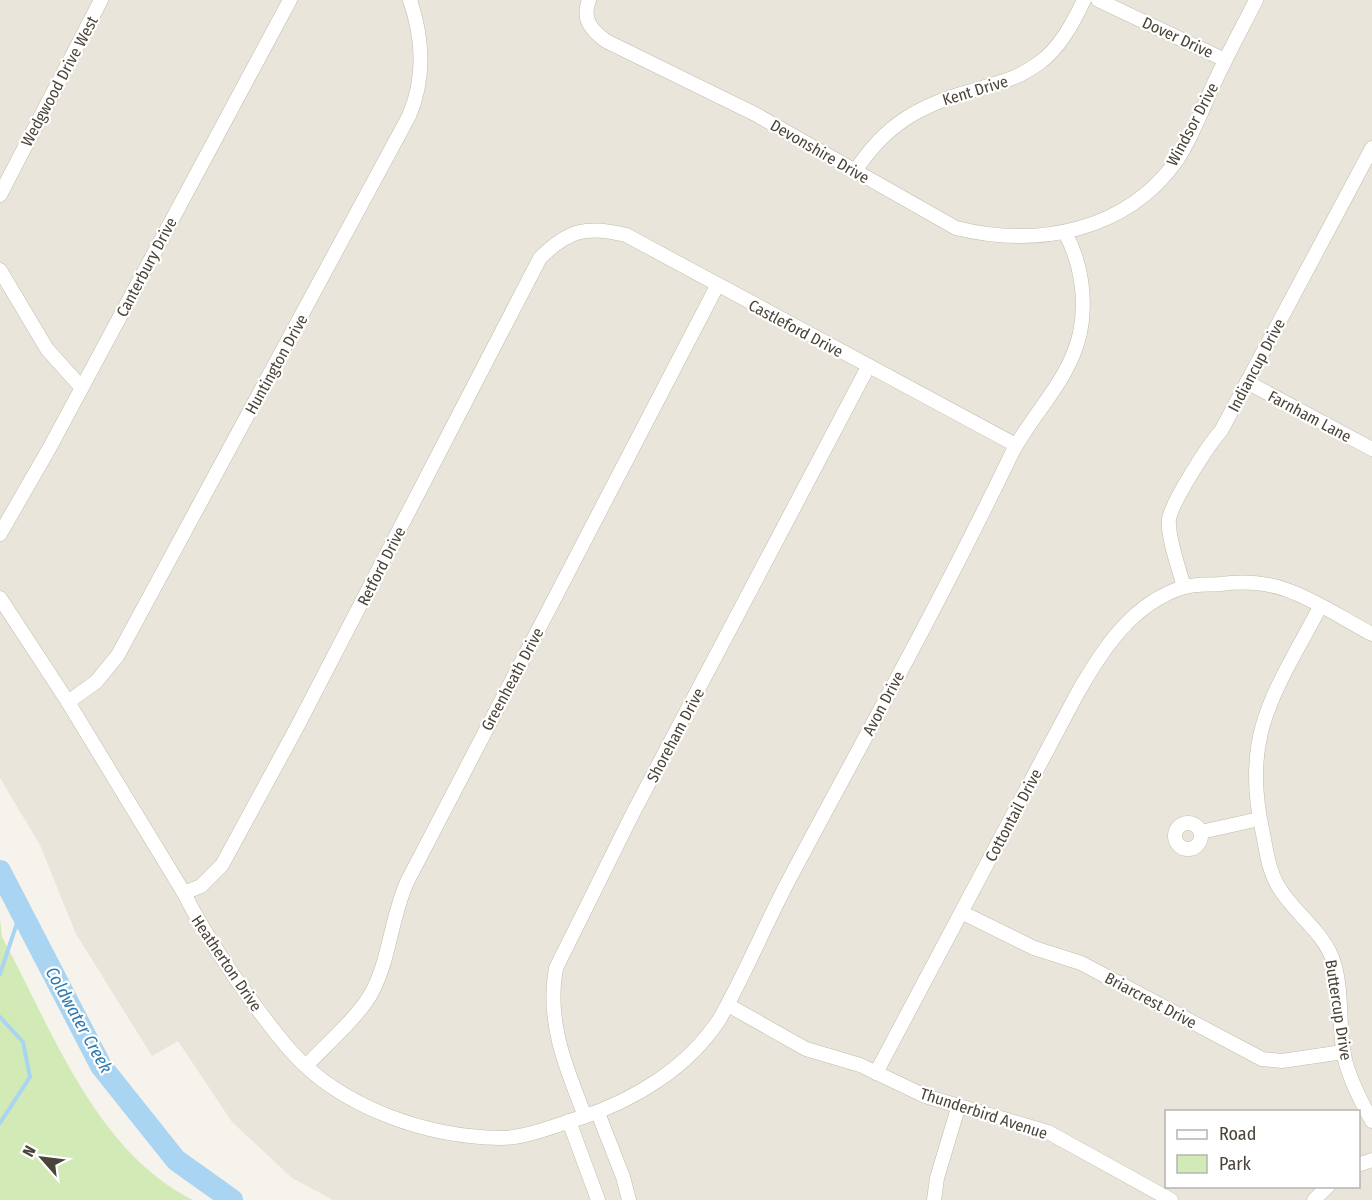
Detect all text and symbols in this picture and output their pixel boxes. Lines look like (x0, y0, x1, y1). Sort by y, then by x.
street label: Wedgwood Drive West (17, 12, 102, 150)
street label: Dover Drive (1139, 13, 1216, 62)
street label: Kent Drive (940, 72, 1010, 109)
street label: Windsor Drive (1163, 79, 1222, 169)
street label: Devonshire Drive (767, 115, 873, 187)
street label: Canterbury Drive (112, 214, 181, 320)
street label: Castleford Drive (745, 296, 846, 361)
street label: Huntington Drive (241, 311, 312, 417)
street label: Indiancup Drive (1224, 315, 1289, 415)
street label: Farnham Lane (1265, 387, 1355, 446)
street label: Retford Drive (353, 523, 409, 609)
street label: Greenheath Drive (477, 624, 548, 734)
street label: Avon Drive (859, 668, 908, 739)
street label: Shoreham Drive (643, 685, 708, 786)
street label: Cottontail Drive (981, 766, 1046, 865)
street label: Heatherton Drive (187, 912, 266, 1015)
street label: Buttercup Drive (1321, 958, 1356, 1062)
water label: Coldwater Creek (41, 963, 117, 1077)
street label: Briarcrest Drive (1102, 968, 1200, 1033)
street label: Thunderbird Avenue (918, 1084, 1050, 1143)
legend (1165, 1110, 1360, 1188)
text: Road (1219, 1123, 1256, 1145)
north arrow (12, 1128, 72, 1188)
text: N (19, 1142, 40, 1160)
text: Park (1219, 1153, 1252, 1175)

